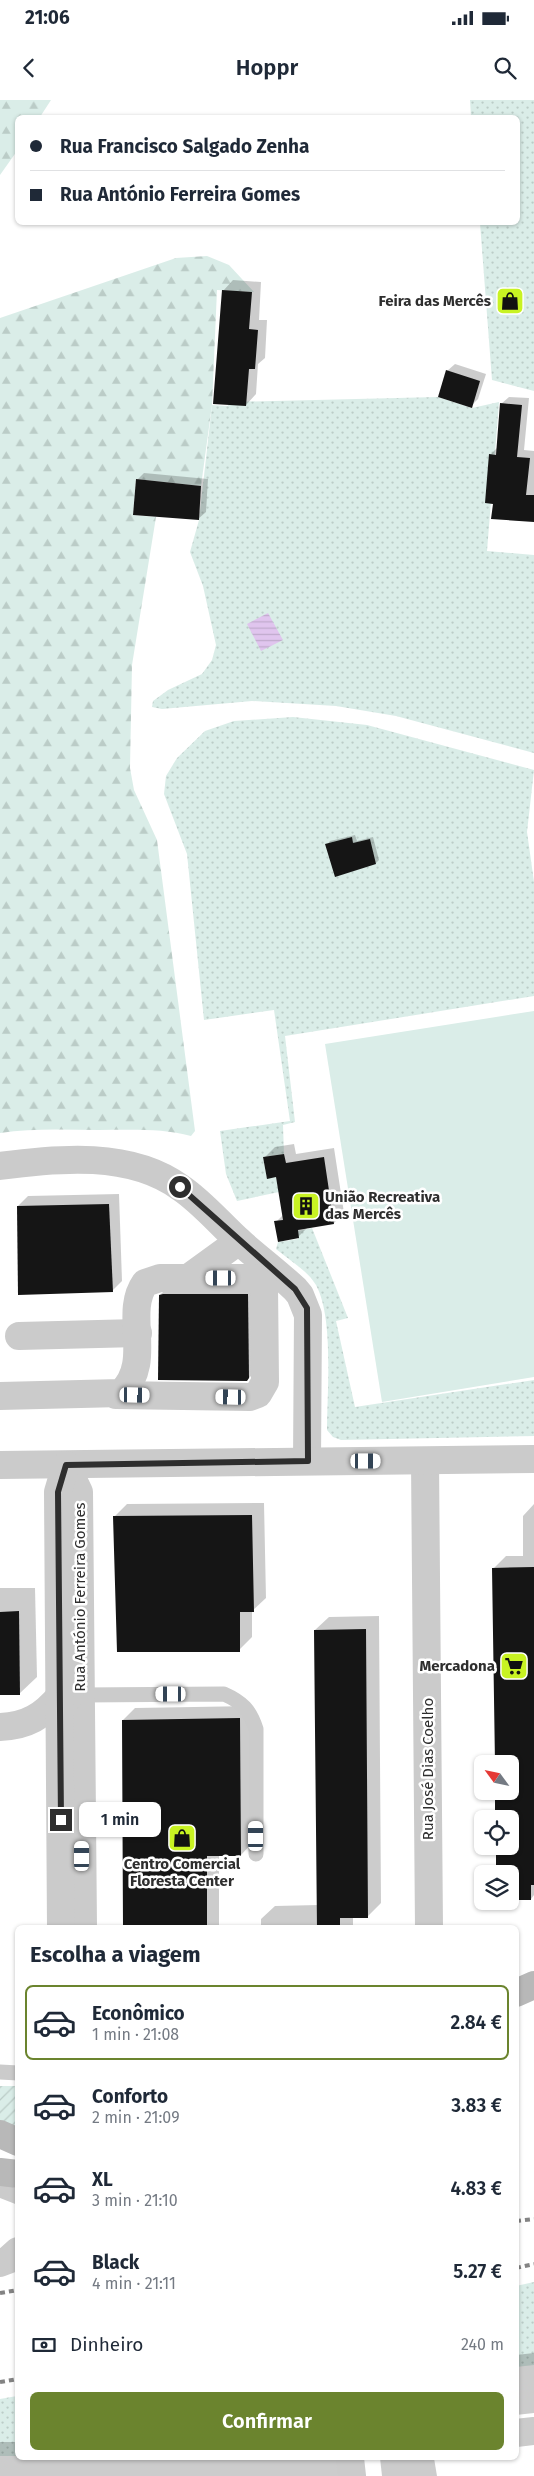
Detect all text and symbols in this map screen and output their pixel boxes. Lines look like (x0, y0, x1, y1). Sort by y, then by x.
text: 21:06 (25, 6, 70, 29)
icon: back (15, 54, 43, 82)
text: Hoppr (236, 54, 298, 81)
icon: search (491, 54, 519, 82)
text: Rua Francisco Salgado Zenha (60, 135, 309, 158)
text: Rua António Ferreira Gomes (60, 183, 300, 206)
shop icon: Feira das Mercês (495, 286, 525, 316)
place label: Feira das Mercês (379, 292, 491, 310)
route start (169, 1176, 191, 1198)
place label: União Recreativa das Mercês (325, 1188, 440, 1223)
building icon: União Recreativa das Mercês (291, 1191, 321, 1221)
car (206, 1271, 236, 1286)
car (119, 1387, 150, 1403)
car (215, 1389, 246, 1405)
car (351, 1454, 381, 1469)
street label: Rua António Ferreira Gomes (71, 1502, 89, 1692)
supermarket icon: Mercadona (499, 1651, 529, 1681)
place label: Mercadona (419, 1657, 495, 1675)
car (156, 1687, 186, 1702)
street label: Rua José Dias Coelho (419, 1698, 437, 1840)
north arrow (474, 1755, 519, 1800)
map controls (474, 1755, 519, 1910)
callout: 1 min (78, 1802, 161, 1838)
route end (50, 1809, 72, 1831)
text: 1 min (101, 1810, 139, 1829)
button: locate (474, 1810, 519, 1855)
car (248, 1821, 263, 1851)
shop icon: Centro Comercial Floresta Center (167, 1823, 197, 1853)
car (74, 1841, 89, 1871)
place label: Centro Comercial Floresta Center (124, 1855, 241, 1890)
button: layers (474, 1865, 519, 1910)
text: Escolha a viagem (30, 1941, 201, 1968)
icon: car (32, 2000, 77, 2045)
text: Econômico (92, 2002, 185, 2025)
text: 2.84 € (450, 2011, 502, 2034)
text: 1 min · 21:08 (92, 2025, 179, 2044)
icon: car (32, 2083, 77, 2128)
text: Conforto (92, 2085, 168, 2108)
text: 3.83 € (451, 2094, 502, 2117)
text: 2 min · 21:09 (92, 2108, 180, 2127)
icon: car (32, 2166, 77, 2211)
text: XL (92, 2168, 113, 2191)
text: 4.83 € (450, 2177, 502, 2200)
text: 3 min · 21:10 (92, 2191, 178, 2210)
icon: car (32, 2249, 77, 2294)
text: Black (92, 2251, 139, 2274)
text: 5.27 € (453, 2260, 502, 2283)
text: 4 min · 21:11 (92, 2274, 176, 2293)
icon: cash (30, 2331, 58, 2359)
text: Dinheiro (70, 2333, 143, 2356)
text: 240 m (461, 2335, 504, 2354)
button: Confirmar (30, 2392, 504, 2450)

